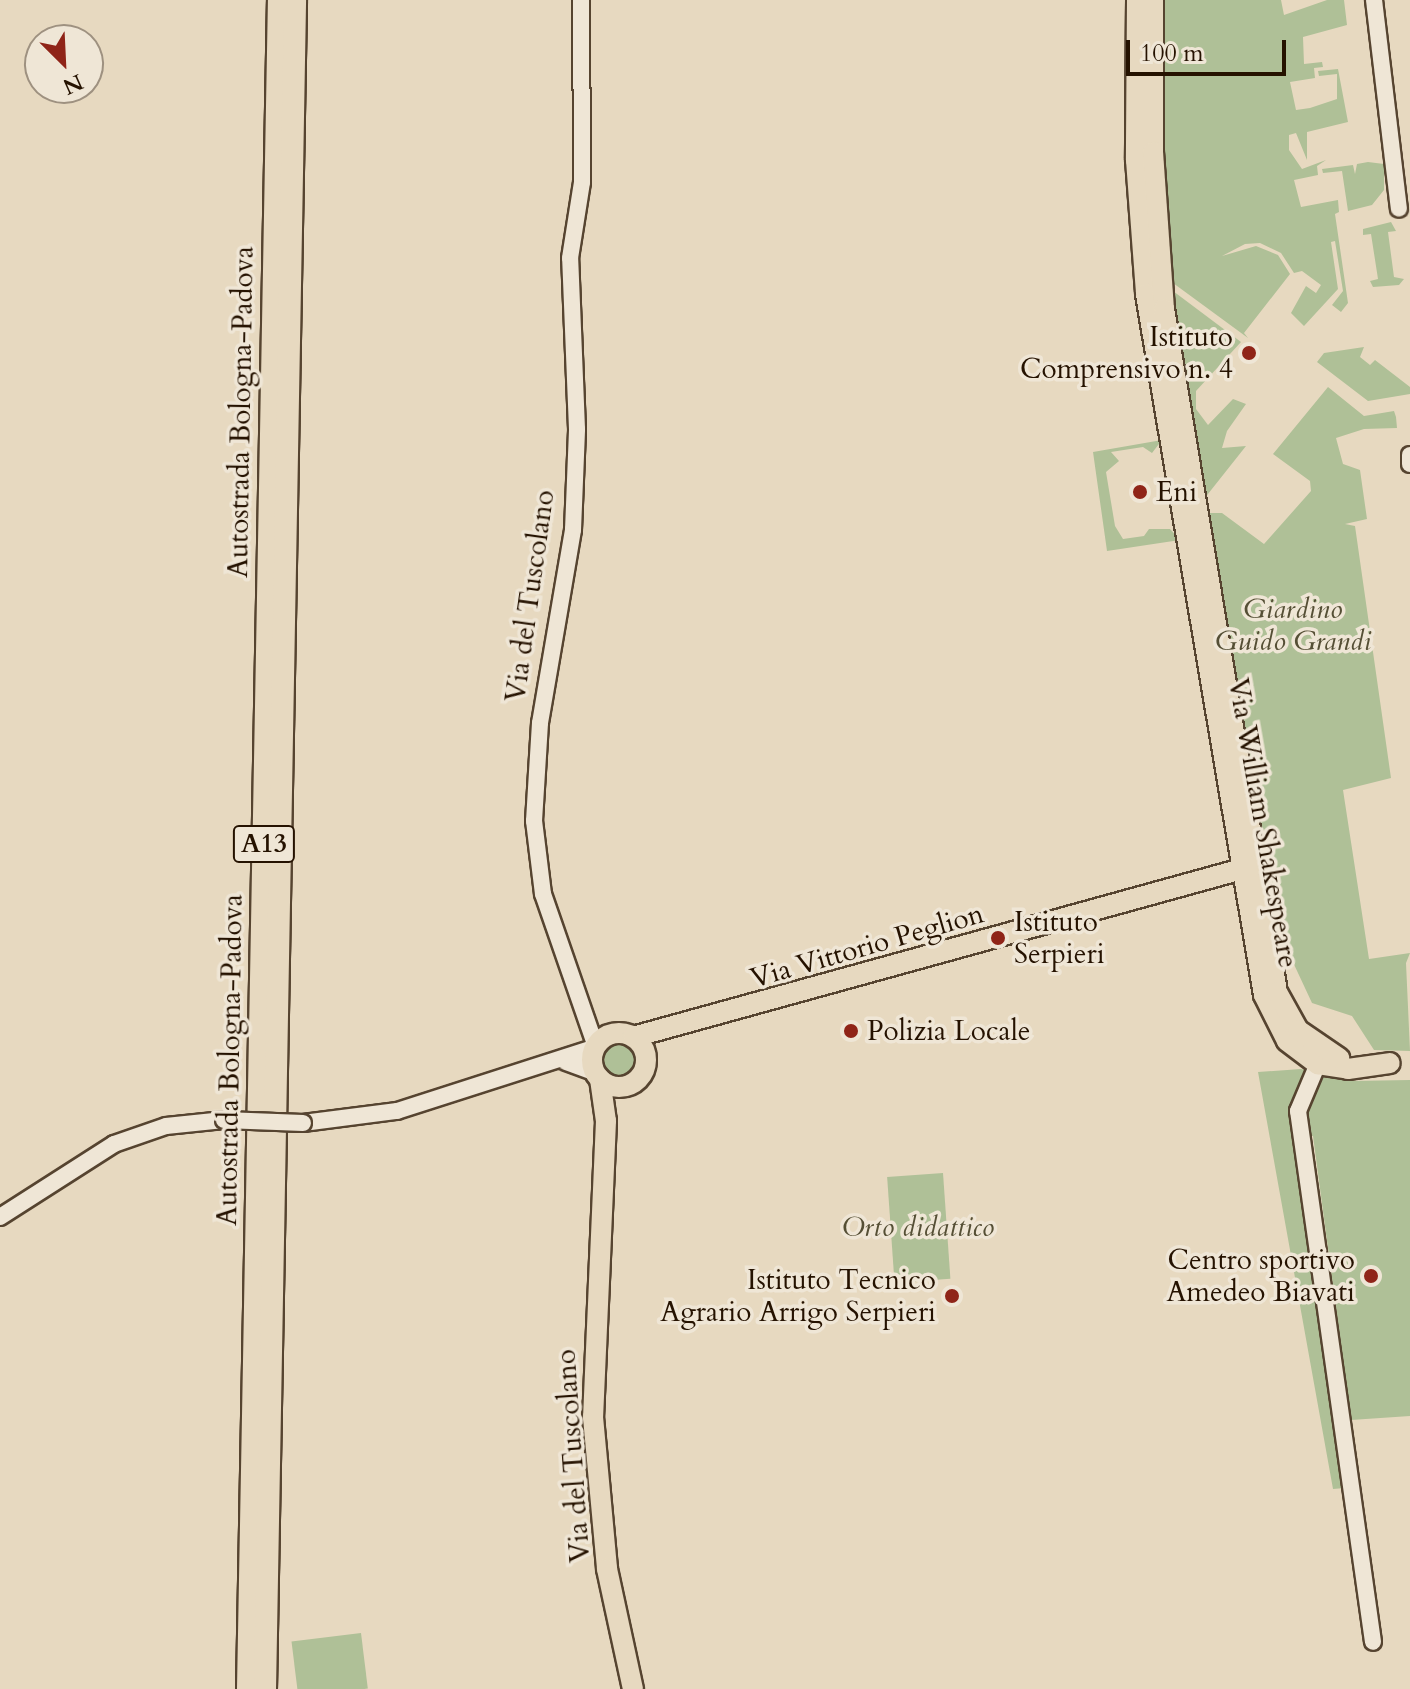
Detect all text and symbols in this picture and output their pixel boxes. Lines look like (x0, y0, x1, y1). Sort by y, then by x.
north arrow (24, 24, 104, 104)
scale bar (1130, 24, 1290, 74)
text: 100 m (1140, 37, 1204, 70)
text: N (58, 67, 88, 102)
street label: Autostrada Bologna-Padova (221, 246, 261, 578)
place label: Istituto Comprensivo n. 4 (1020, 320, 1233, 386)
marker: Istituto Comprensivo n. 4 (1240, 344, 1258, 362)
place label: Eni (1156, 475, 1197, 509)
marker: Eni (1131, 483, 1149, 501)
street label: Via del Tuscolano (498, 488, 562, 704)
park label: Giardino Guido Grandi (1215, 592, 1371, 658)
street label: Via William Shakespeare (1221, 676, 1305, 970)
road number: A13 (232, 822, 296, 866)
street label: Autostrada Bologna-Padova (210, 894, 250, 1226)
street label: Via Vittorio Peglion (746, 897, 988, 995)
place label: Istituto Serpieri (1014, 905, 1105, 971)
marker: Istituto Serpieri (989, 929, 1007, 947)
place label: Polizia Locale (867, 1014, 1030, 1048)
marker: Polizia Locale (842, 1022, 860, 1040)
park label: Orto didattico (842, 1210, 994, 1244)
place label: Centro sportivo Amedeo Biavati (1166, 1243, 1355, 1309)
place label: Istituto Tecnico Agrario Arrigo Serpieri (660, 1263, 936, 1329)
marker: Centro sportivo Amedeo Biavati (1362, 1267, 1380, 1285)
marker: Istituto Tecnico Agrario Arrigo Serpieri (943, 1287, 961, 1305)
street label: Via del Tuscolano (549, 1348, 597, 1564)

